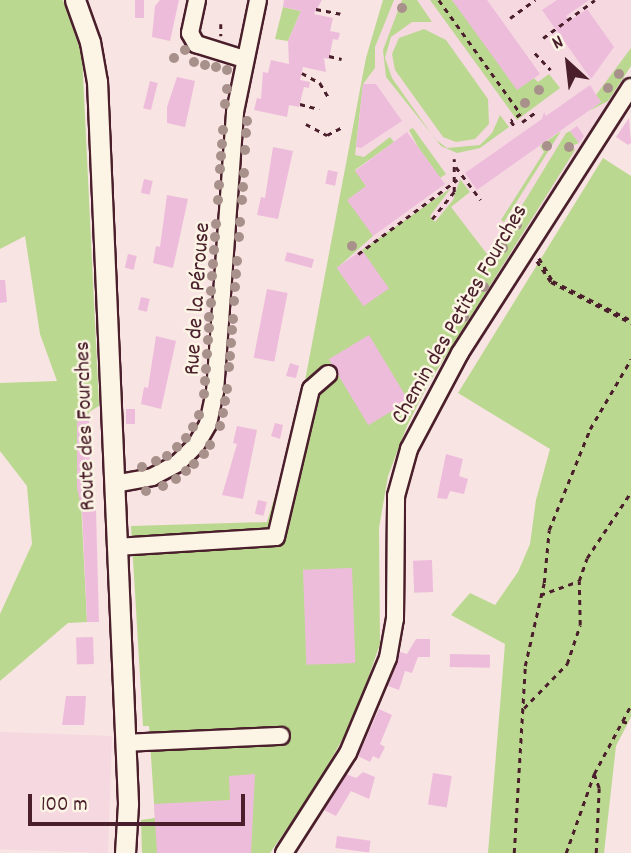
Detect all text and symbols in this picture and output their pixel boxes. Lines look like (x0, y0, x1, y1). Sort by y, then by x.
north arrow (533, 28, 603, 98)
text: N (548, 30, 569, 58)
street label: Chemin des Petites Fourches (387, 200, 535, 430)
street label: Rue de la Pérouse (180, 222, 218, 376)
street label: Route des Fourches (70, 341, 104, 511)
scale bar (32, 780, 248, 824)
text: 100 m (41, 791, 88, 821)

